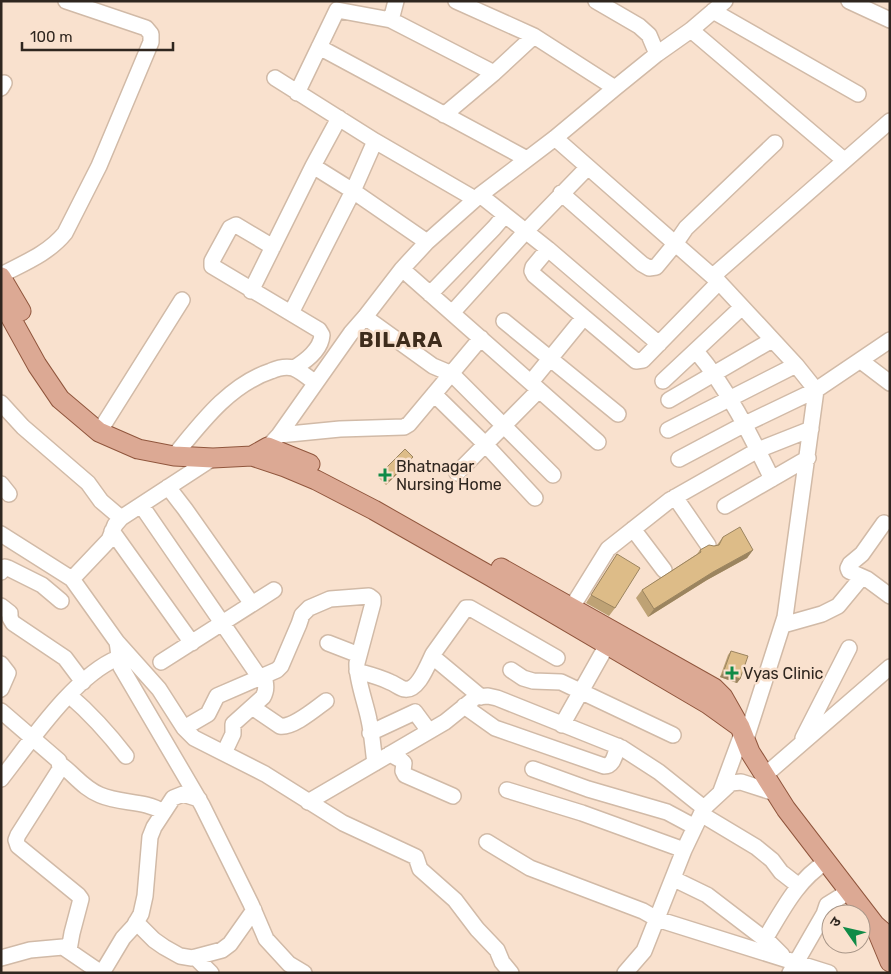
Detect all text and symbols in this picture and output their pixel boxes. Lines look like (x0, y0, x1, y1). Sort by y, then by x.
scale bar (22, 20, 174, 52)
text: 100 m (30, 28, 72, 46)
district label: BILARA (359, 327, 443, 352)
place label: Bhatnagar Nursing Home (396, 457, 502, 494)
marker: Bhatnagar Nursing Home (378, 468, 392, 482)
place label: Vyas Clinic (743, 664, 824, 683)
marker: Vyas Clinic (725, 666, 739, 680)
north arrow (821, 904, 871, 954)
text: उ (826, 913, 845, 930)

